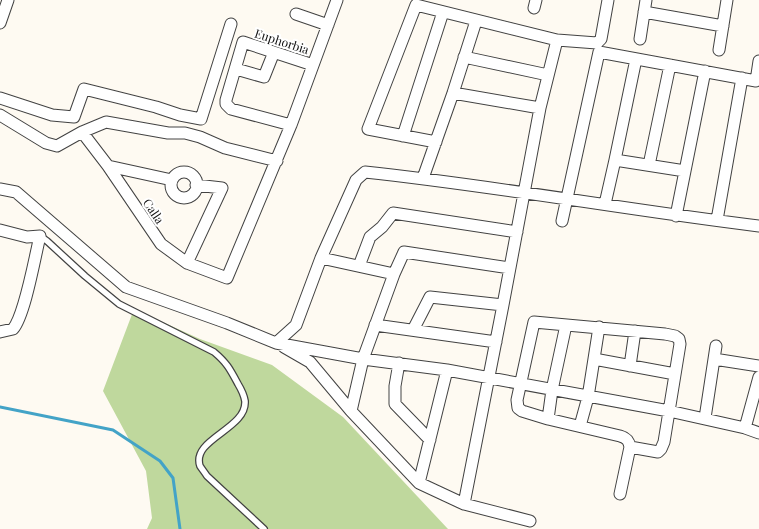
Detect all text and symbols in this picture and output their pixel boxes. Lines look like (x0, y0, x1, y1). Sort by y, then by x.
street label: Euphorbia (253, 25, 311, 57)
street label: Calla (140, 195, 168, 227)

